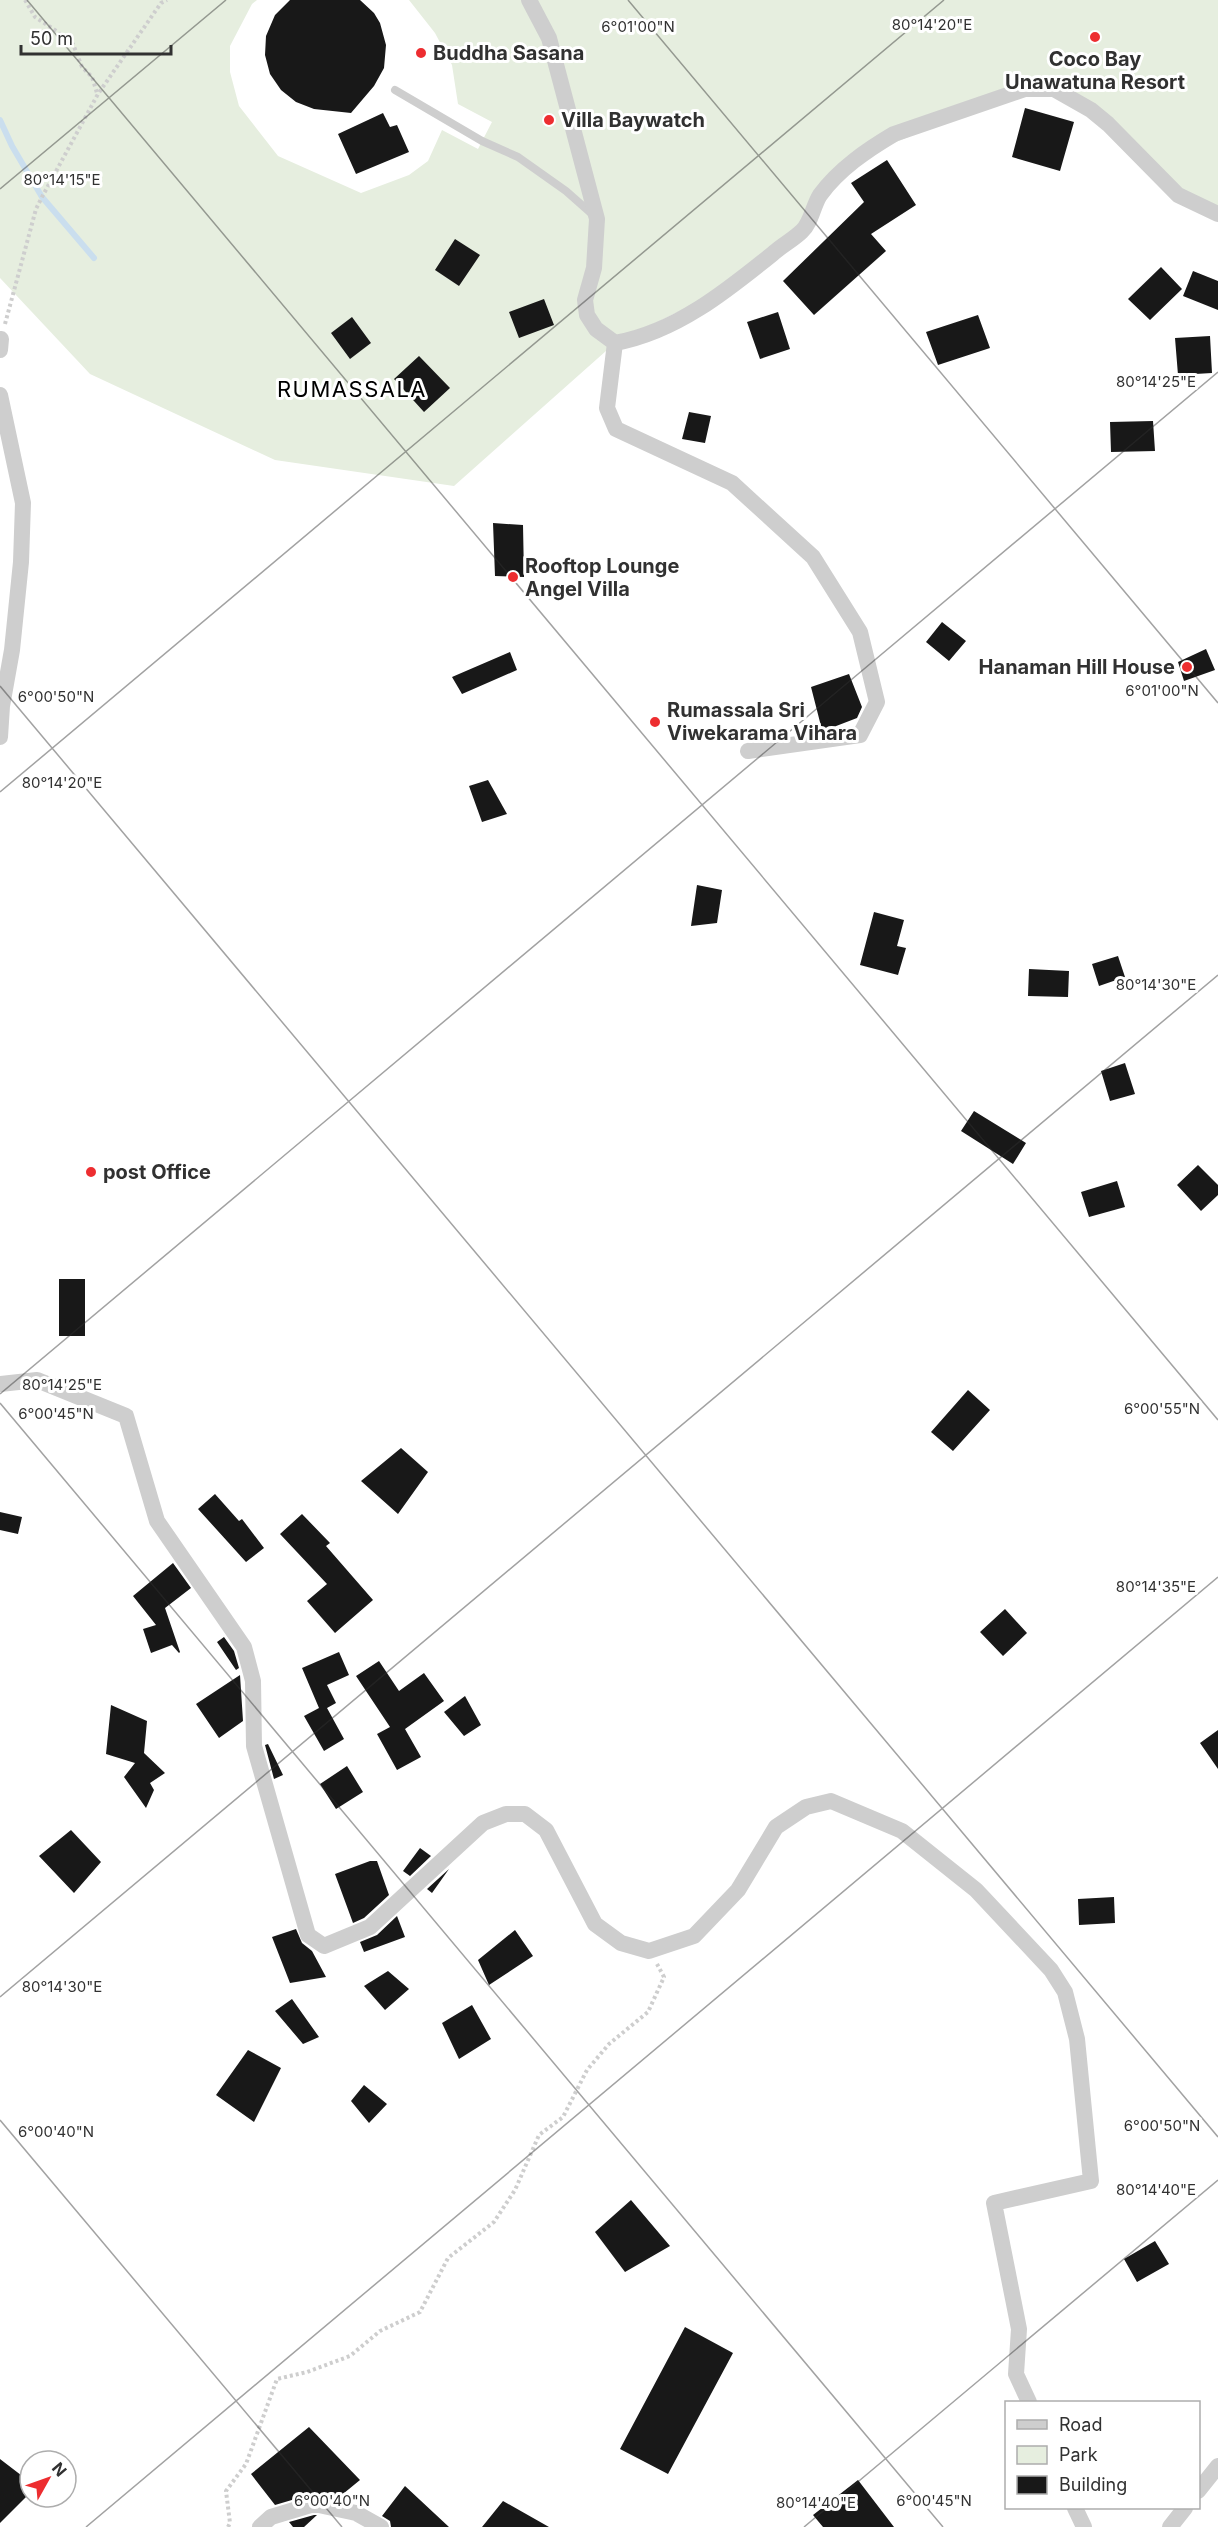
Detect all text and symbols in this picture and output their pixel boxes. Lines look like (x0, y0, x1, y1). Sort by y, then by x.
text: 80°14'20"E (892, 15, 972, 34)
text: 6°01'00"N (601, 17, 675, 36)
scale bar (21, 18, 171, 56)
text: 50 m (30, 28, 73, 49)
marker: Coco Bay Unawatuna Resort (1088, 30, 1102, 44)
place label: Buddha Sasana (433, 41, 584, 65)
marker: Buddha Sasana (414, 46, 428, 60)
place label: Coco Bay Unawatuna Resort (1005, 47, 1185, 94)
place label: Villa Baywatch (561, 108, 705, 132)
marker: Villa Baywatch (542, 113, 556, 127)
text: 80°14'15"E (23, 170, 101, 189)
text: 80°14'25"E (1116, 372, 1196, 391)
district label: RUMASSALA (277, 376, 427, 402)
place label: Rooftop Lounge Angel Villa (525, 554, 679, 601)
marker: Rooftop Lounge Angel Villa (506, 570, 520, 584)
place label: Hanaman Hill House (979, 655, 1175, 679)
marker: Hanaman Hill House (1180, 660, 1194, 674)
text: 6°01'00"N (1125, 681, 1199, 700)
text: 6°00'50"N (18, 687, 94, 706)
place label: Rumassala Sri Viwekarama Vihara (667, 698, 857, 745)
marker: Rumassala Sri Viwekarama Vihara (648, 715, 662, 729)
text: 80°14'20"E (22, 773, 102, 792)
text: 80°14'30"E (1116, 975, 1196, 994)
place label: post Office (103, 1160, 211, 1184)
marker: post Office (84, 1165, 98, 1179)
text: 80°14'25"E (22, 1375, 102, 1394)
text: 6°00'55"N (1124, 1399, 1200, 1418)
text: 6°00'45"N (18, 1404, 94, 1423)
text: 80°14'35"E (1116, 1577, 1196, 1596)
text: 80°14'30"E (22, 1977, 102, 1996)
text: 6°00'50"N (1124, 2116, 1200, 2135)
text: 6°00'40"N (18, 2122, 94, 2141)
text: 80°14'40"E (1116, 2180, 1196, 2199)
legend (1005, 2401, 1200, 2509)
text: Road (1059, 2414, 1102, 2435)
text: Park (1059, 2444, 1098, 2465)
north arrow (18, 2449, 78, 2509)
text: N (48, 2458, 71, 2480)
text: Building (1059, 2474, 1127, 2495)
text: 6°00'40"N (294, 2491, 370, 2510)
text: 6°00'45"N (896, 2491, 972, 2510)
text: 80°14'40"E (776, 2493, 856, 2512)

